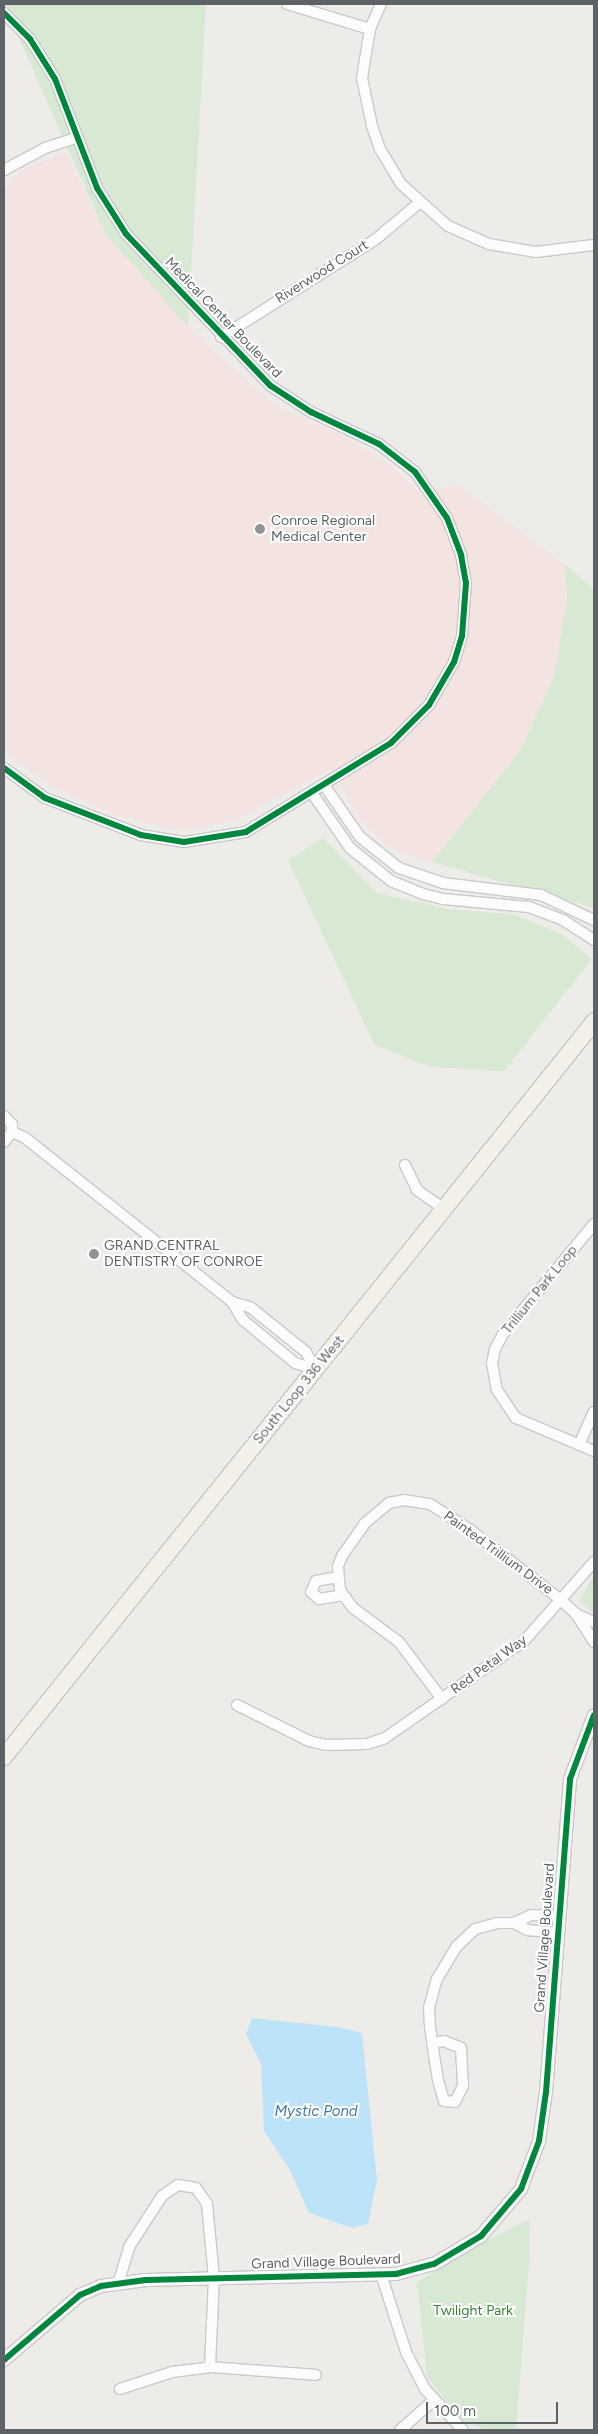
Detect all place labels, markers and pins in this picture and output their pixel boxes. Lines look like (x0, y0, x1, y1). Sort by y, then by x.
place label: Conroe Regional Medical Center (271, 513, 375, 546)
marker: Conroe Regional Medical Center (253, 522, 267, 536)
place label: GRAND CENTRAL DENTISTRY OF CONROE (104, 1238, 263, 1270)
marker: GRAND CENTRAL DENTISTRY OF CONROE (88, 1248, 100, 1260)

